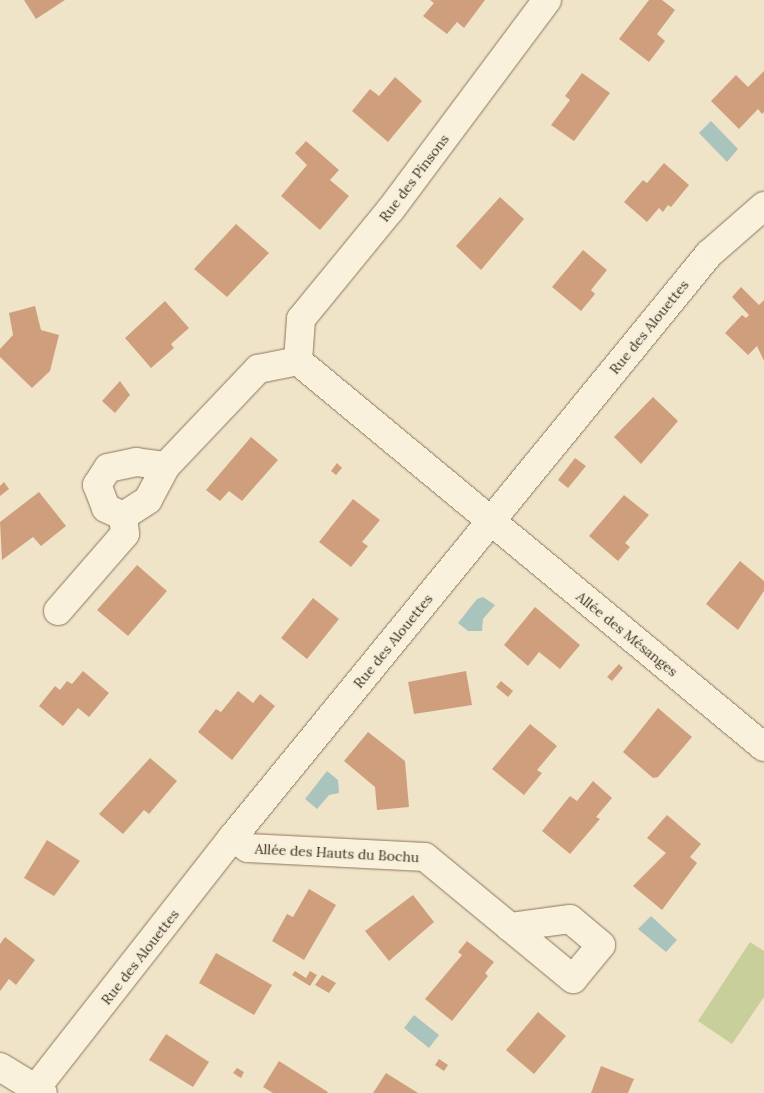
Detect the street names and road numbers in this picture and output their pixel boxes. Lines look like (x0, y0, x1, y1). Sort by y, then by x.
street label: Rue des Pinsons (376, 131, 452, 225)
street label: Rue des Alouettes (606, 277, 692, 377)
street label: Allée des Mésanges (573, 588, 681, 680)
street label: Rue des Alouettes (350, 591, 436, 691)
street label: Allée des Hauts du Bochu (254, 840, 420, 866)
street label: Rue des Alouettes (98, 906, 182, 1008)

